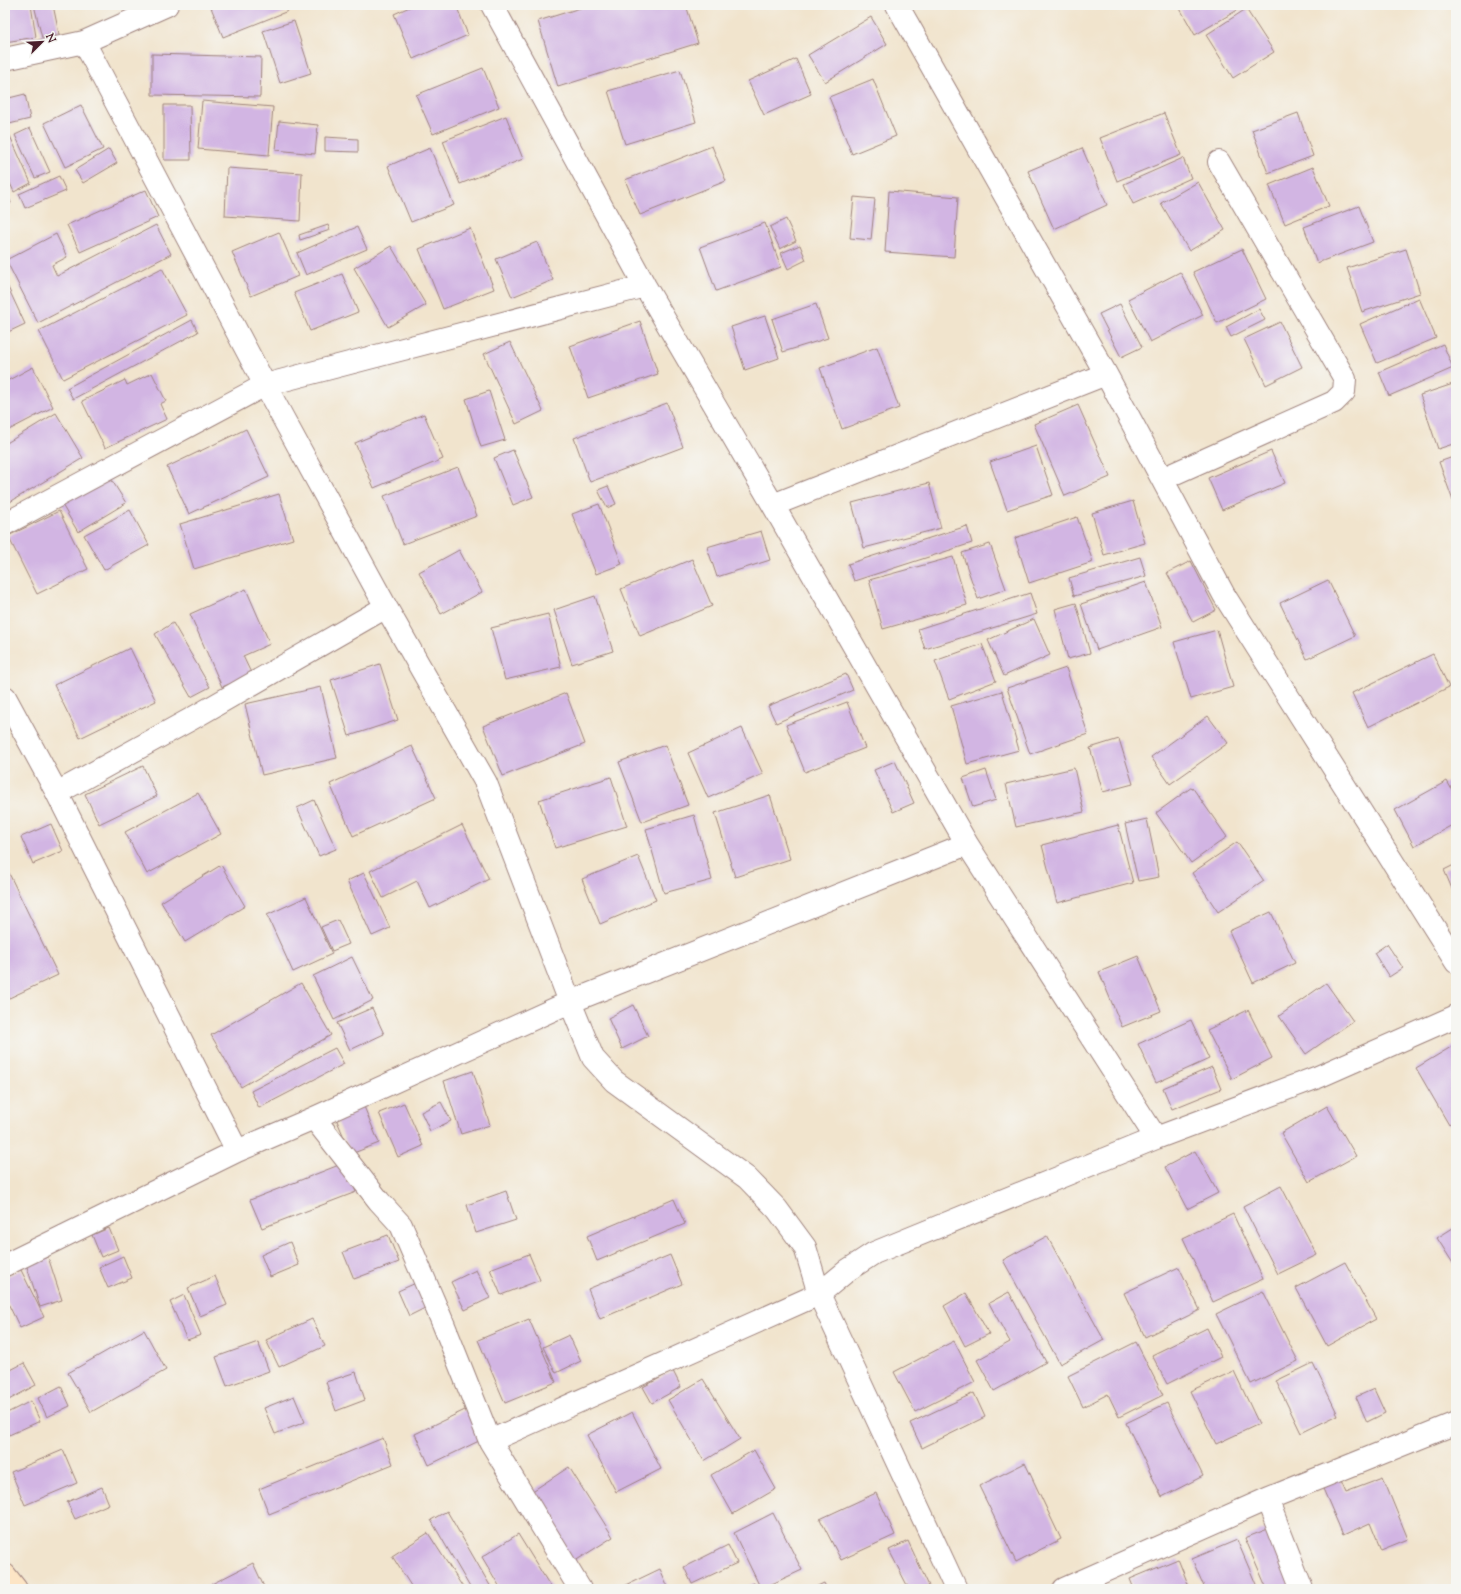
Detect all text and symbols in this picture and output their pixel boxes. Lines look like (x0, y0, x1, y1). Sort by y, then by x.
north arrow (22, 22, 62, 62)
text: N (41, 30, 59, 46)

